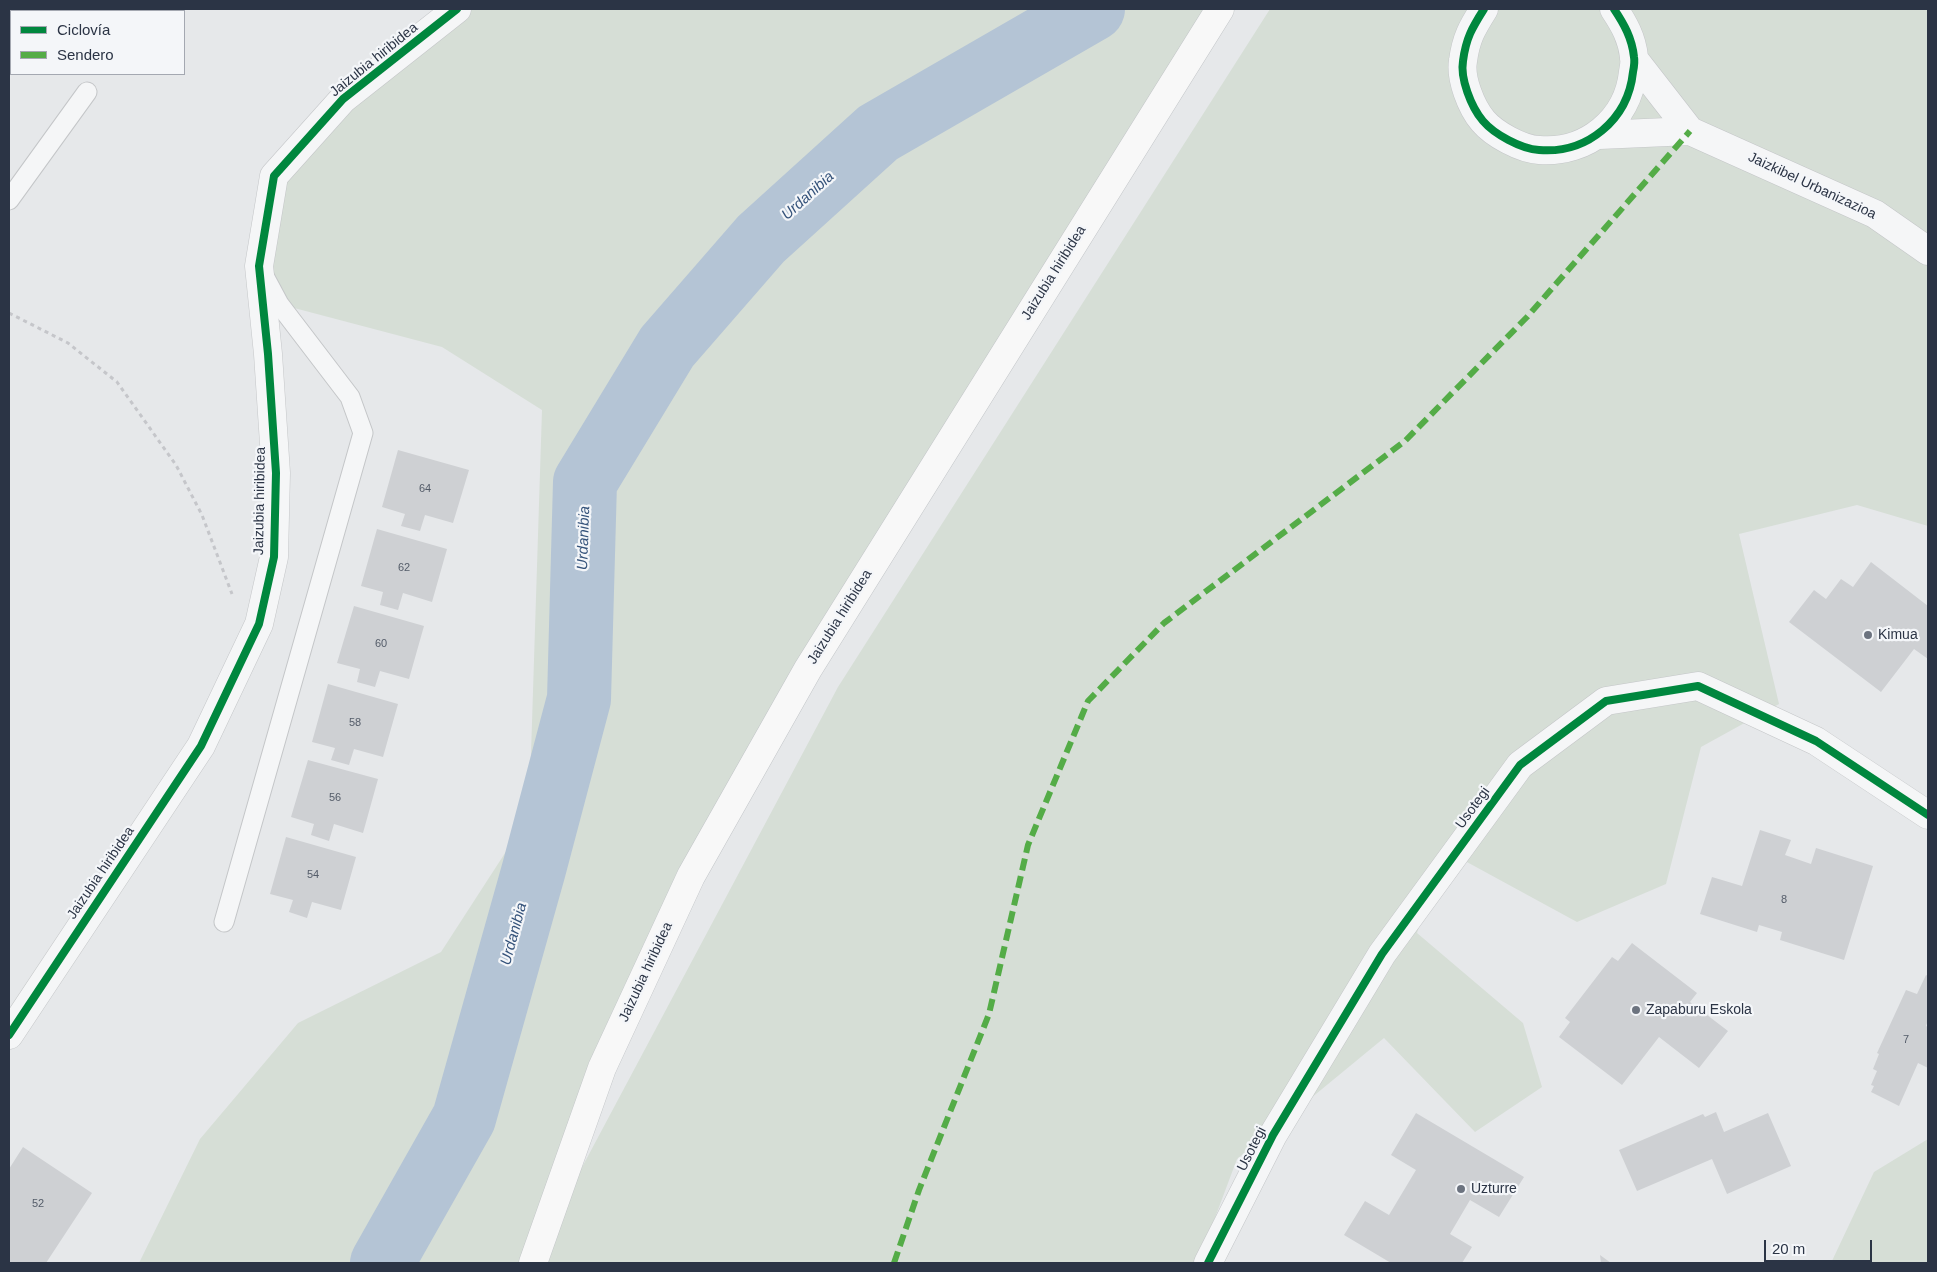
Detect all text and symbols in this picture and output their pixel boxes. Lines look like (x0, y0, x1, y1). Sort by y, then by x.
legend (10, 10, 185, 75)
street label: Jaizubia hiribidea (327, 19, 421, 101)
text: Ciclovía (57, 21, 110, 38)
text: Sendero (57, 46, 114, 63)
street label: Jaizkibel Urbanizazioa (1745, 149, 1879, 223)
water label: Urdanibia (778, 168, 838, 224)
street label: Jaizubia hiribidea (1018, 223, 1090, 323)
street label: Jaizubia hiribidea (251, 447, 269, 555)
house number: 64 (419, 482, 431, 496)
water label: Urdanibia (574, 506, 594, 570)
house number: 62 (398, 561, 410, 575)
street label: Jaizubia hiribidea (804, 567, 876, 667)
place label: Kimua (1878, 627, 1918, 643)
marker: Kimua (1862, 629, 1874, 641)
house number: 60 (375, 637, 387, 651)
house number: 58 (349, 716, 361, 730)
street label: Usotegi (1452, 784, 1494, 832)
house number: 56 (329, 791, 341, 805)
street label: Jaizubia hiribidea (64, 823, 138, 923)
house number: 54 (307, 868, 319, 882)
house number: 8 (1781, 893, 1787, 907)
water label: Urdanibia (497, 901, 531, 967)
street label: Jaizubia hiribidea (616, 919, 676, 1025)
place label: Zapaburu Eskola (1646, 1002, 1752, 1018)
marker: Zapaburu Eskola (1630, 1004, 1642, 1016)
house number: 7 (1903, 1033, 1909, 1047)
street label: Usotegi (1234, 1124, 1270, 1174)
place label: Uzturre (1471, 1181, 1517, 1197)
marker: Uzturre (1455, 1183, 1467, 1195)
house number: 52 (32, 1197, 44, 1211)
scale bar (1767, 1230, 1874, 1262)
text: 20 m (1772, 1240, 1805, 1257)

